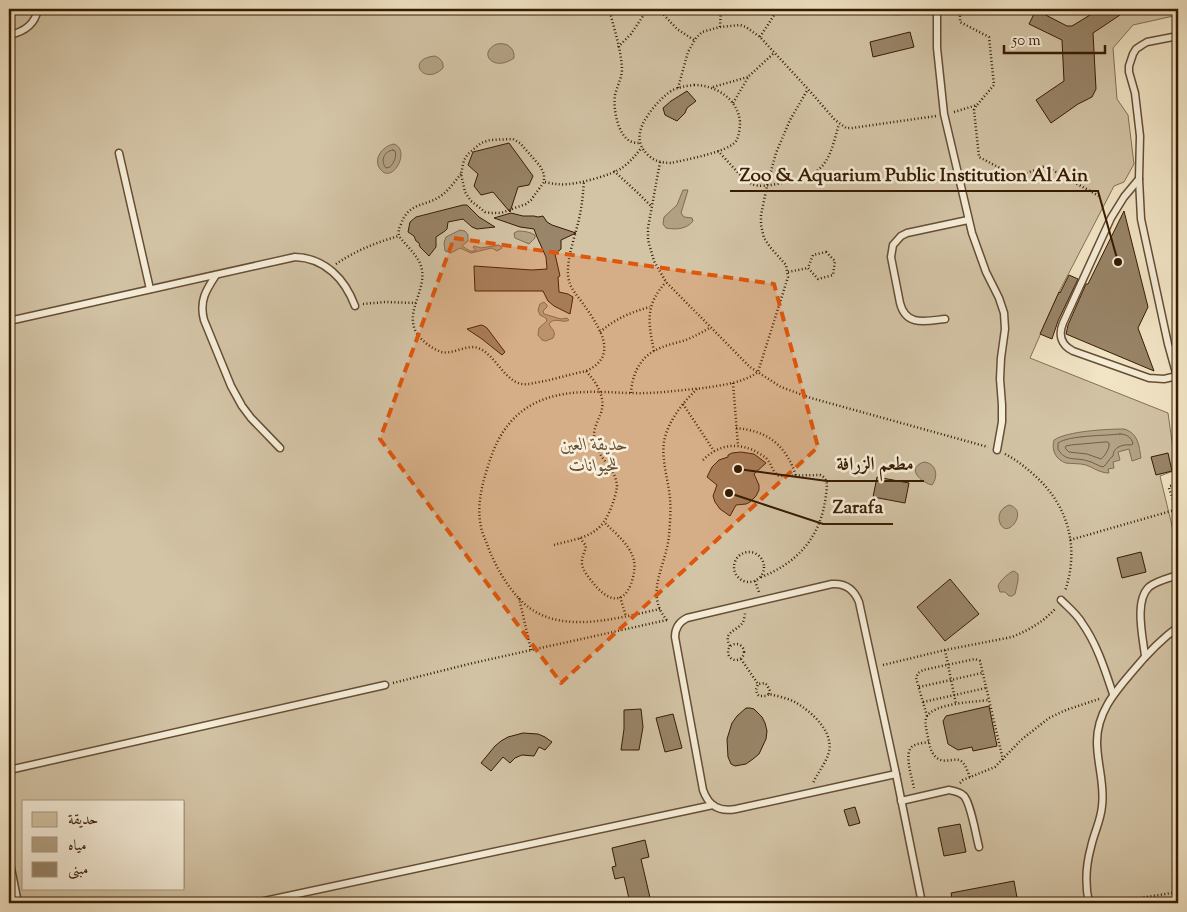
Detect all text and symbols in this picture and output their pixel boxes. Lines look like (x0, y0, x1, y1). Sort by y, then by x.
scale bar (1004, 22, 1106, 54)
text: 50 m (1011, 31, 1041, 52)
callout: Zoo & Aquarium Public Institution Al Ain (730, 157, 1098, 191)
text: Zoo & Aquarium Public Institution Al Ain (740, 163, 1089, 190)
park label: حديقة العين للحيوانات (560, 433, 628, 480)
callout: مطعم الزرافة (827, 447, 924, 481)
text: مطعم الزرافة (836, 452, 914, 481)
callout: Zarafa (823, 490, 893, 524)
text: Zarafa (833, 495, 883, 522)
legend (22, 800, 185, 890)
text: حديقة (68, 810, 98, 831)
text: مياه (68, 836, 86, 857)
text: مبنى (68, 860, 88, 881)

